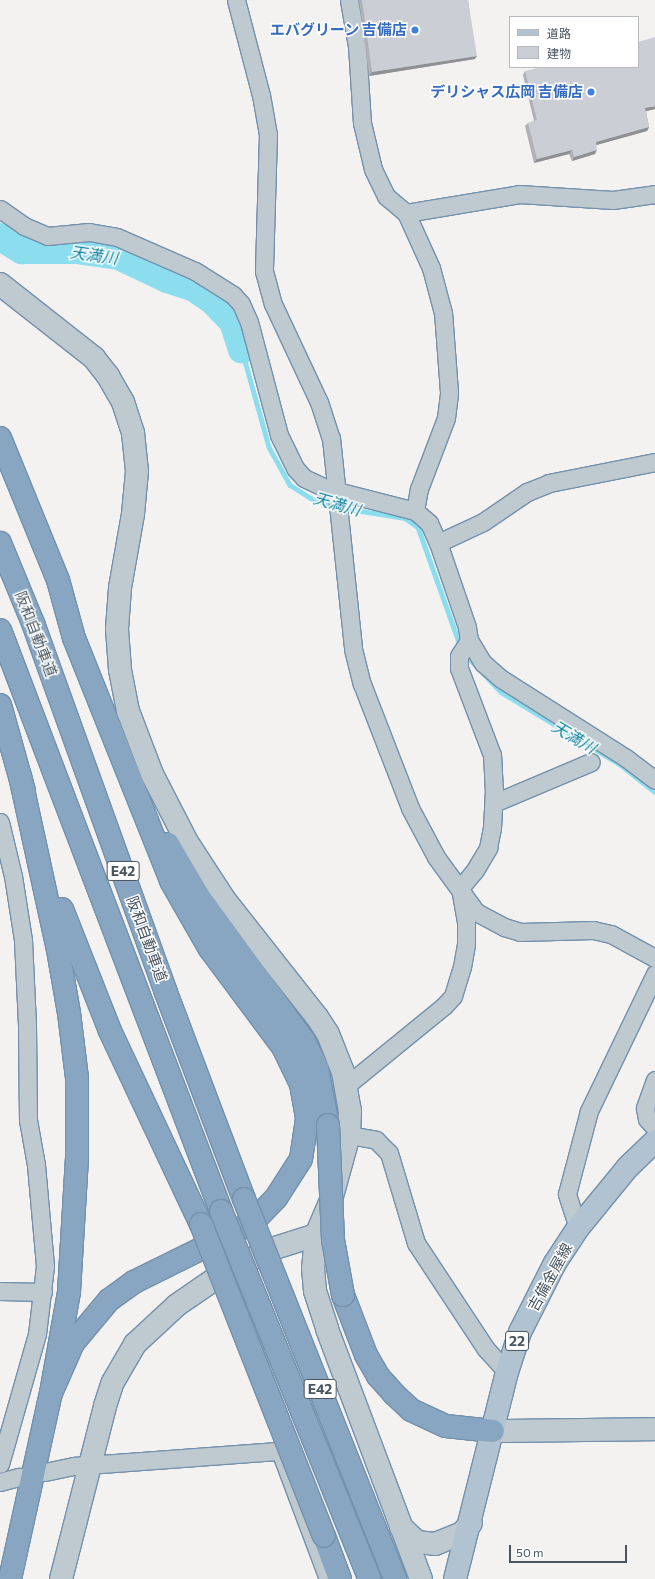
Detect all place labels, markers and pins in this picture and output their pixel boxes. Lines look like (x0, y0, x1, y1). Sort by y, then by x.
place label: エバグリーン 吉備店 (269, 21, 407, 39)
marker: エバグリーン 吉備店 (410, 25, 420, 35)
place label: デリシャス広岡 吉備店 (430, 83, 583, 101)
marker: デリシャス広岡 吉備店 (586, 87, 596, 97)

